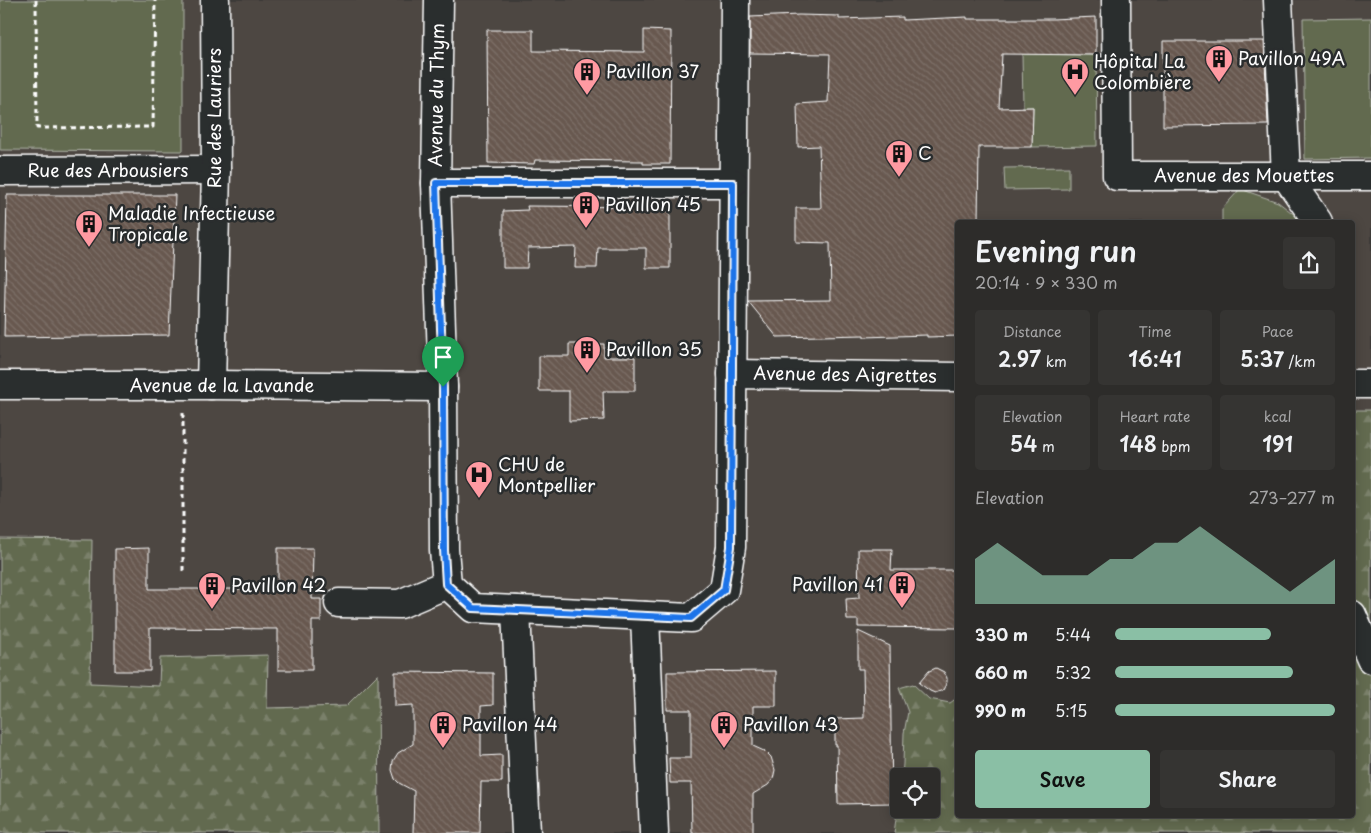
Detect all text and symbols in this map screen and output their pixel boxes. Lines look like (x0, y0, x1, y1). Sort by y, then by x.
street label: Avenue du Thym (421, 23, 450, 167)
building icon: Pavillon 49A (1204, 44, 1234, 83)
place label: Pavillon 49A (1238, 44, 1345, 71)
place label: Hôpital La Colombière (1094, 47, 1192, 95)
street label: Rue des Lauriers (200, 48, 227, 188)
building icon: Pavillon 37 (572, 57, 602, 96)
place label: Pavillon 37 (606, 57, 700, 84)
hospital icon: Hôpital La Colombière (1060, 57, 1090, 96)
building icon: C (884, 139, 914, 178)
place label: C (918, 139, 932, 166)
street label: Rue des Arbousiers (27, 156, 189, 183)
street label: Avenue des Mouettes (1154, 161, 1334, 188)
building icon: Pavillon 45 (571, 190, 601, 229)
place label: Pavillon 45 (605, 190, 701, 217)
place label: Maladie Infectieuse Tropicale (108, 199, 276, 247)
building icon: Maladie Infectieuse Tropicale (74, 209, 104, 248)
text: Evening run (975, 229, 1137, 272)
button: share (1283, 237, 1335, 289)
text: 20:14 · 9 × 330 m (975, 270, 1117, 294)
text: Distance (1003, 321, 1062, 342)
text: Time (1138, 321, 1172, 342)
text: Pace (1262, 321, 1293, 342)
building icon: Pavillon 35 (572, 335, 602, 374)
place label: Pavillon 35 (606, 335, 702, 362)
pin (422, 336, 464, 387)
text: 2.97 (998, 342, 1041, 374)
text: 16:41 (1128, 342, 1182, 374)
text: 5:37 (1240, 342, 1284, 374)
icon: arrive (429, 343, 457, 371)
text: km (1041, 351, 1067, 372)
text: /km (1284, 351, 1315, 372)
street label: Avenue des Aigrettes (753, 358, 937, 389)
street label: Avenue de la Lavande (130, 371, 314, 398)
text: Elevation (1002, 406, 1063, 427)
text: Heart rate (1120, 406, 1190, 427)
text: kcal (1264, 406, 1292, 427)
text: 54 (1010, 427, 1037, 459)
text: 148 (1120, 427, 1157, 459)
text: 191 (1262, 427, 1293, 459)
text: m (1037, 436, 1055, 457)
text: bpm (1157, 436, 1190, 457)
place label: CHU de Montpellier (498, 450, 596, 498)
hospital icon: CHU de Montpellier (464, 460, 494, 499)
text: Elevation (975, 485, 1044, 509)
text: 273–277 m (1248, 485, 1335, 509)
place label: Pavillon 41 (792, 570, 883, 597)
building icon: Pavillon 41 (887, 570, 917, 609)
building icon: Pavillon 42 (197, 571, 227, 610)
place label: Pavillon 42 (231, 571, 326, 598)
text: 330 m (975, 622, 1028, 646)
text: 5:44 (1055, 622, 1091, 646)
text: 660 m (975, 660, 1028, 684)
text: 5:32 (1055, 660, 1091, 684)
text: 990 m (975, 698, 1026, 722)
text: 5:15 (1055, 698, 1087, 722)
building icon: Pavillon 44 (428, 710, 458, 749)
place label: Pavillon 44 (462, 710, 558, 737)
building icon: Pavillon 43 (709, 710, 739, 749)
place label: Pavillon 43 (743, 710, 838, 737)
button: Save (975, 750, 1150, 808)
button: Share (1160, 750, 1335, 808)
map controls (890, 768, 940, 818)
button: locate (890, 768, 940, 818)

